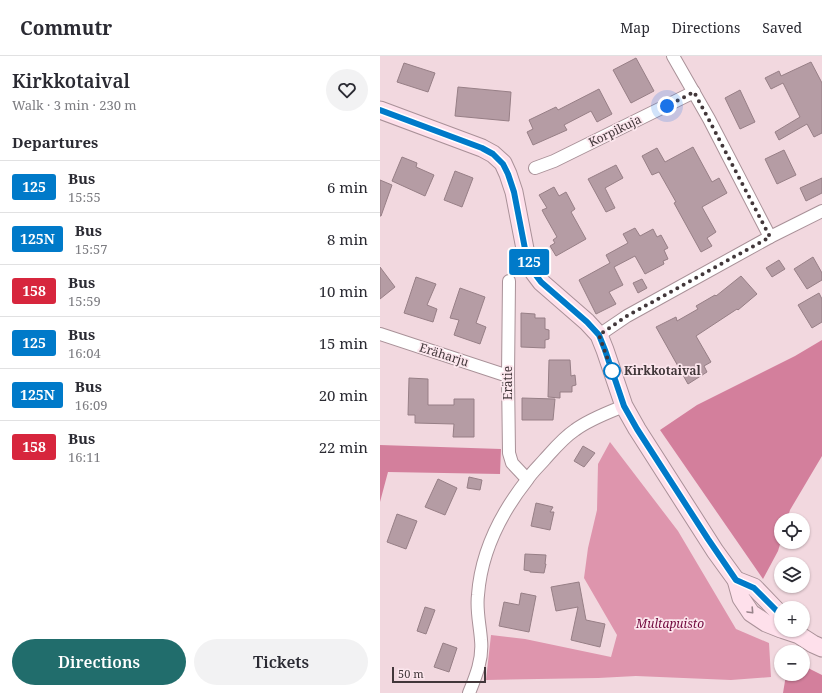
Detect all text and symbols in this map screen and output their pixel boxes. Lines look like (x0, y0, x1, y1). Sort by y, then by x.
text: Commutr (20, 15, 112, 41)
text: Map (620, 18, 650, 37)
text: Directions (672, 18, 740, 37)
text: Saved (762, 18, 802, 37)
text: Kirkkotaival (12, 68, 130, 94)
button: heart (326, 69, 368, 111)
text: Walk · 3 min · 230 m (12, 96, 137, 114)
your location (657, 96, 677, 116)
street label: Korpikuja (585, 110, 644, 151)
text: Departures (12, 132, 98, 152)
text: Bus (68, 168, 95, 188)
text: 125 (22, 177, 46, 196)
text: 6 min (327, 177, 368, 197)
text: 15:55 (68, 188, 101, 206)
text: Bus (75, 220, 102, 240)
text: 125N (20, 229, 55, 248)
text: 8 min (327, 229, 368, 249)
text: 15:57 (75, 240, 108, 258)
line badge: 125 (506, 249, 552, 275)
text: 125 (517, 252, 541, 271)
text: Bus (68, 272, 95, 292)
text: 158 (22, 281, 46, 300)
text: 10 min (319, 281, 368, 301)
text: 15:59 (68, 292, 101, 310)
text: Bus (68, 324, 95, 344)
text: 125 (22, 333, 46, 352)
text: 15 min (319, 333, 368, 353)
street label: Eräharju (417, 339, 471, 371)
text: 16:04 (68, 344, 101, 362)
marker: Kirkkotaival (603, 362, 621, 380)
place label: Kirkkotaival (624, 362, 701, 379)
street label: Erätie (499, 366, 516, 400)
text: Bus (75, 376, 102, 396)
text: 125N (20, 385, 55, 404)
text: 20 min (319, 385, 368, 405)
text: 16:09 (75, 396, 108, 414)
text: Bus (68, 428, 95, 448)
text: 158 (22, 437, 46, 456)
text: 22 min (319, 437, 368, 457)
text: 16:11 (68, 448, 101, 466)
map controls (774, 513, 810, 681)
button: locate (774, 513, 810, 549)
button: layers (774, 557, 810, 593)
button: + (774, 601, 810, 637)
one-way arrow (746, 606, 754, 614)
park label: Multapuisto (635, 615, 704, 632)
button: Directions (12, 639, 186, 685)
button: Tickets (194, 639, 368, 685)
button: − (774, 645, 810, 681)
scale bar (392, 665, 486, 684)
text: 50 m (398, 666, 424, 681)

